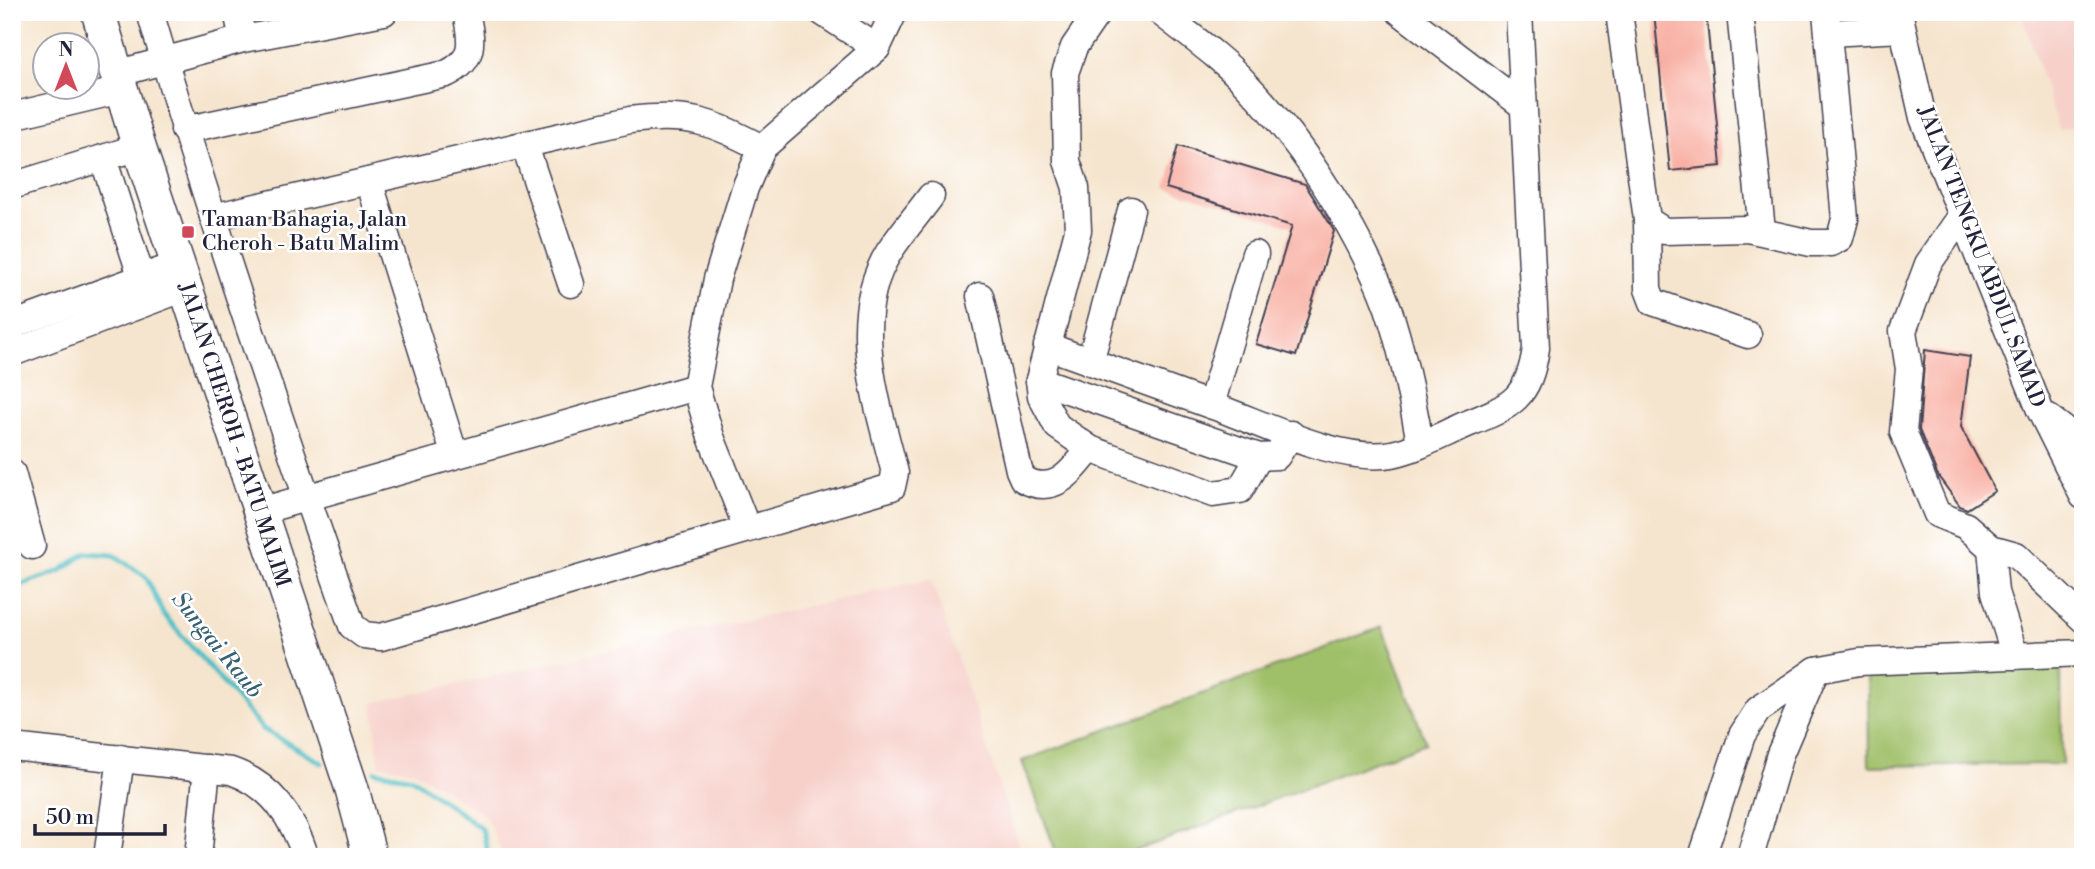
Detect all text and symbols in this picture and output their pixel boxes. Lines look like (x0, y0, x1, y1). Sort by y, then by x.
north arrow (32, 32, 102, 102)
text: N (58, 38, 74, 62)
street label: JALAN TENGKU ABDUL SAMAD (1911, 102, 2051, 411)
place label: Taman Bahagia, Jalan Cheroh - Batu Malim (202, 207, 408, 257)
marker: Taman Bahagia, Jalan Cheroh - Batu Malim (180, 224, 196, 240)
street label: JALAN CHEROH - BATU MALIM (172, 278, 296, 591)
water label: Sungai Raub (165, 586, 269, 704)
scale bar (35, 792, 164, 836)
text: 50 m (46, 805, 94, 831)

